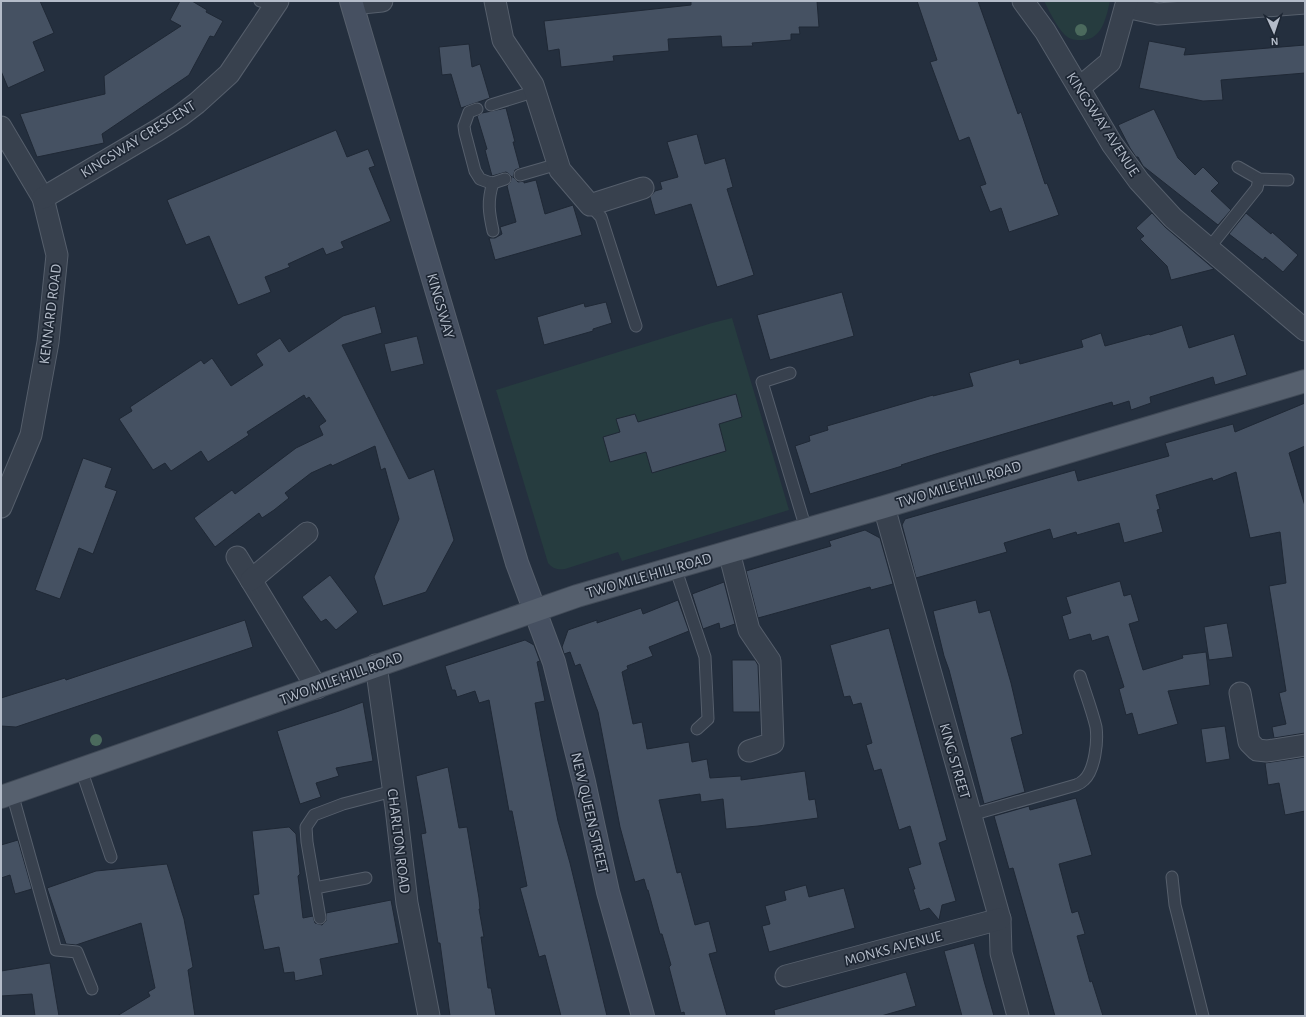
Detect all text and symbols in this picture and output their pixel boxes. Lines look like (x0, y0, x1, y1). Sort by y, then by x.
north arrow (1254, 12, 1294, 52)
text: N (1270, 36, 1279, 47)
street label: KINGSWAY AVENUE (1063, 70, 1142, 179)
street label: KINGSWAY CRESCENT (78, 98, 199, 181)
street label: KENNARD ROAD (37, 263, 64, 365)
street label: KINGSWAY (424, 272, 457, 341)
street label: TWO MILE HILL ROAD (895, 458, 1023, 511)
street label: TWO MILE HILL ROAD (585, 550, 714, 601)
street label: TWO MILE HILL ROAD (278, 649, 405, 708)
street label: KING STREET (937, 722, 973, 801)
street label: NEW QUEEN STREET (568, 751, 611, 876)
street label: CHARLTON ROAD (385, 788, 412, 895)
street label: MONKS AVENUE (843, 928, 943, 969)

